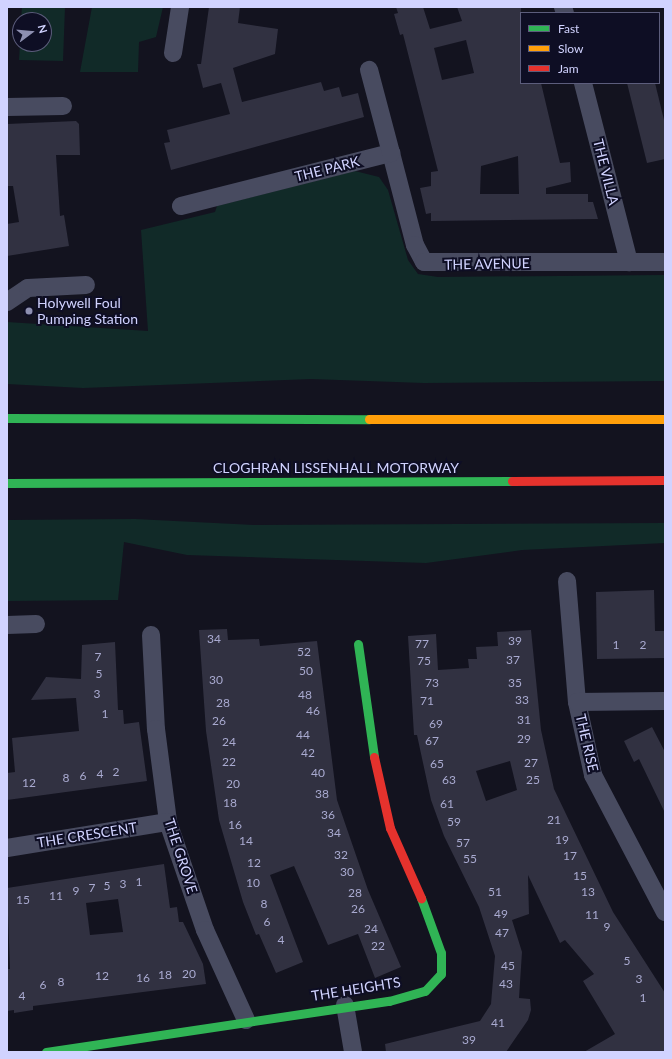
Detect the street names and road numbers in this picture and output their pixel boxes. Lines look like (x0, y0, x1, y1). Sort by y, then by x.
street label: THE VILLA (590, 137, 622, 207)
street label: THE PARK (293, 153, 361, 185)
street label: THE AVENUE (444, 255, 530, 273)
street label: CLOGHRAN LISSENHALL MOTORWAY (213, 460, 459, 476)
street label: THE RISE (572, 712, 602, 774)
street label: THE GROVE (161, 816, 201, 896)
street label: THE CRESCENT (36, 819, 138, 851)
street label: THE HEIGHTS (310, 974, 402, 1004)

